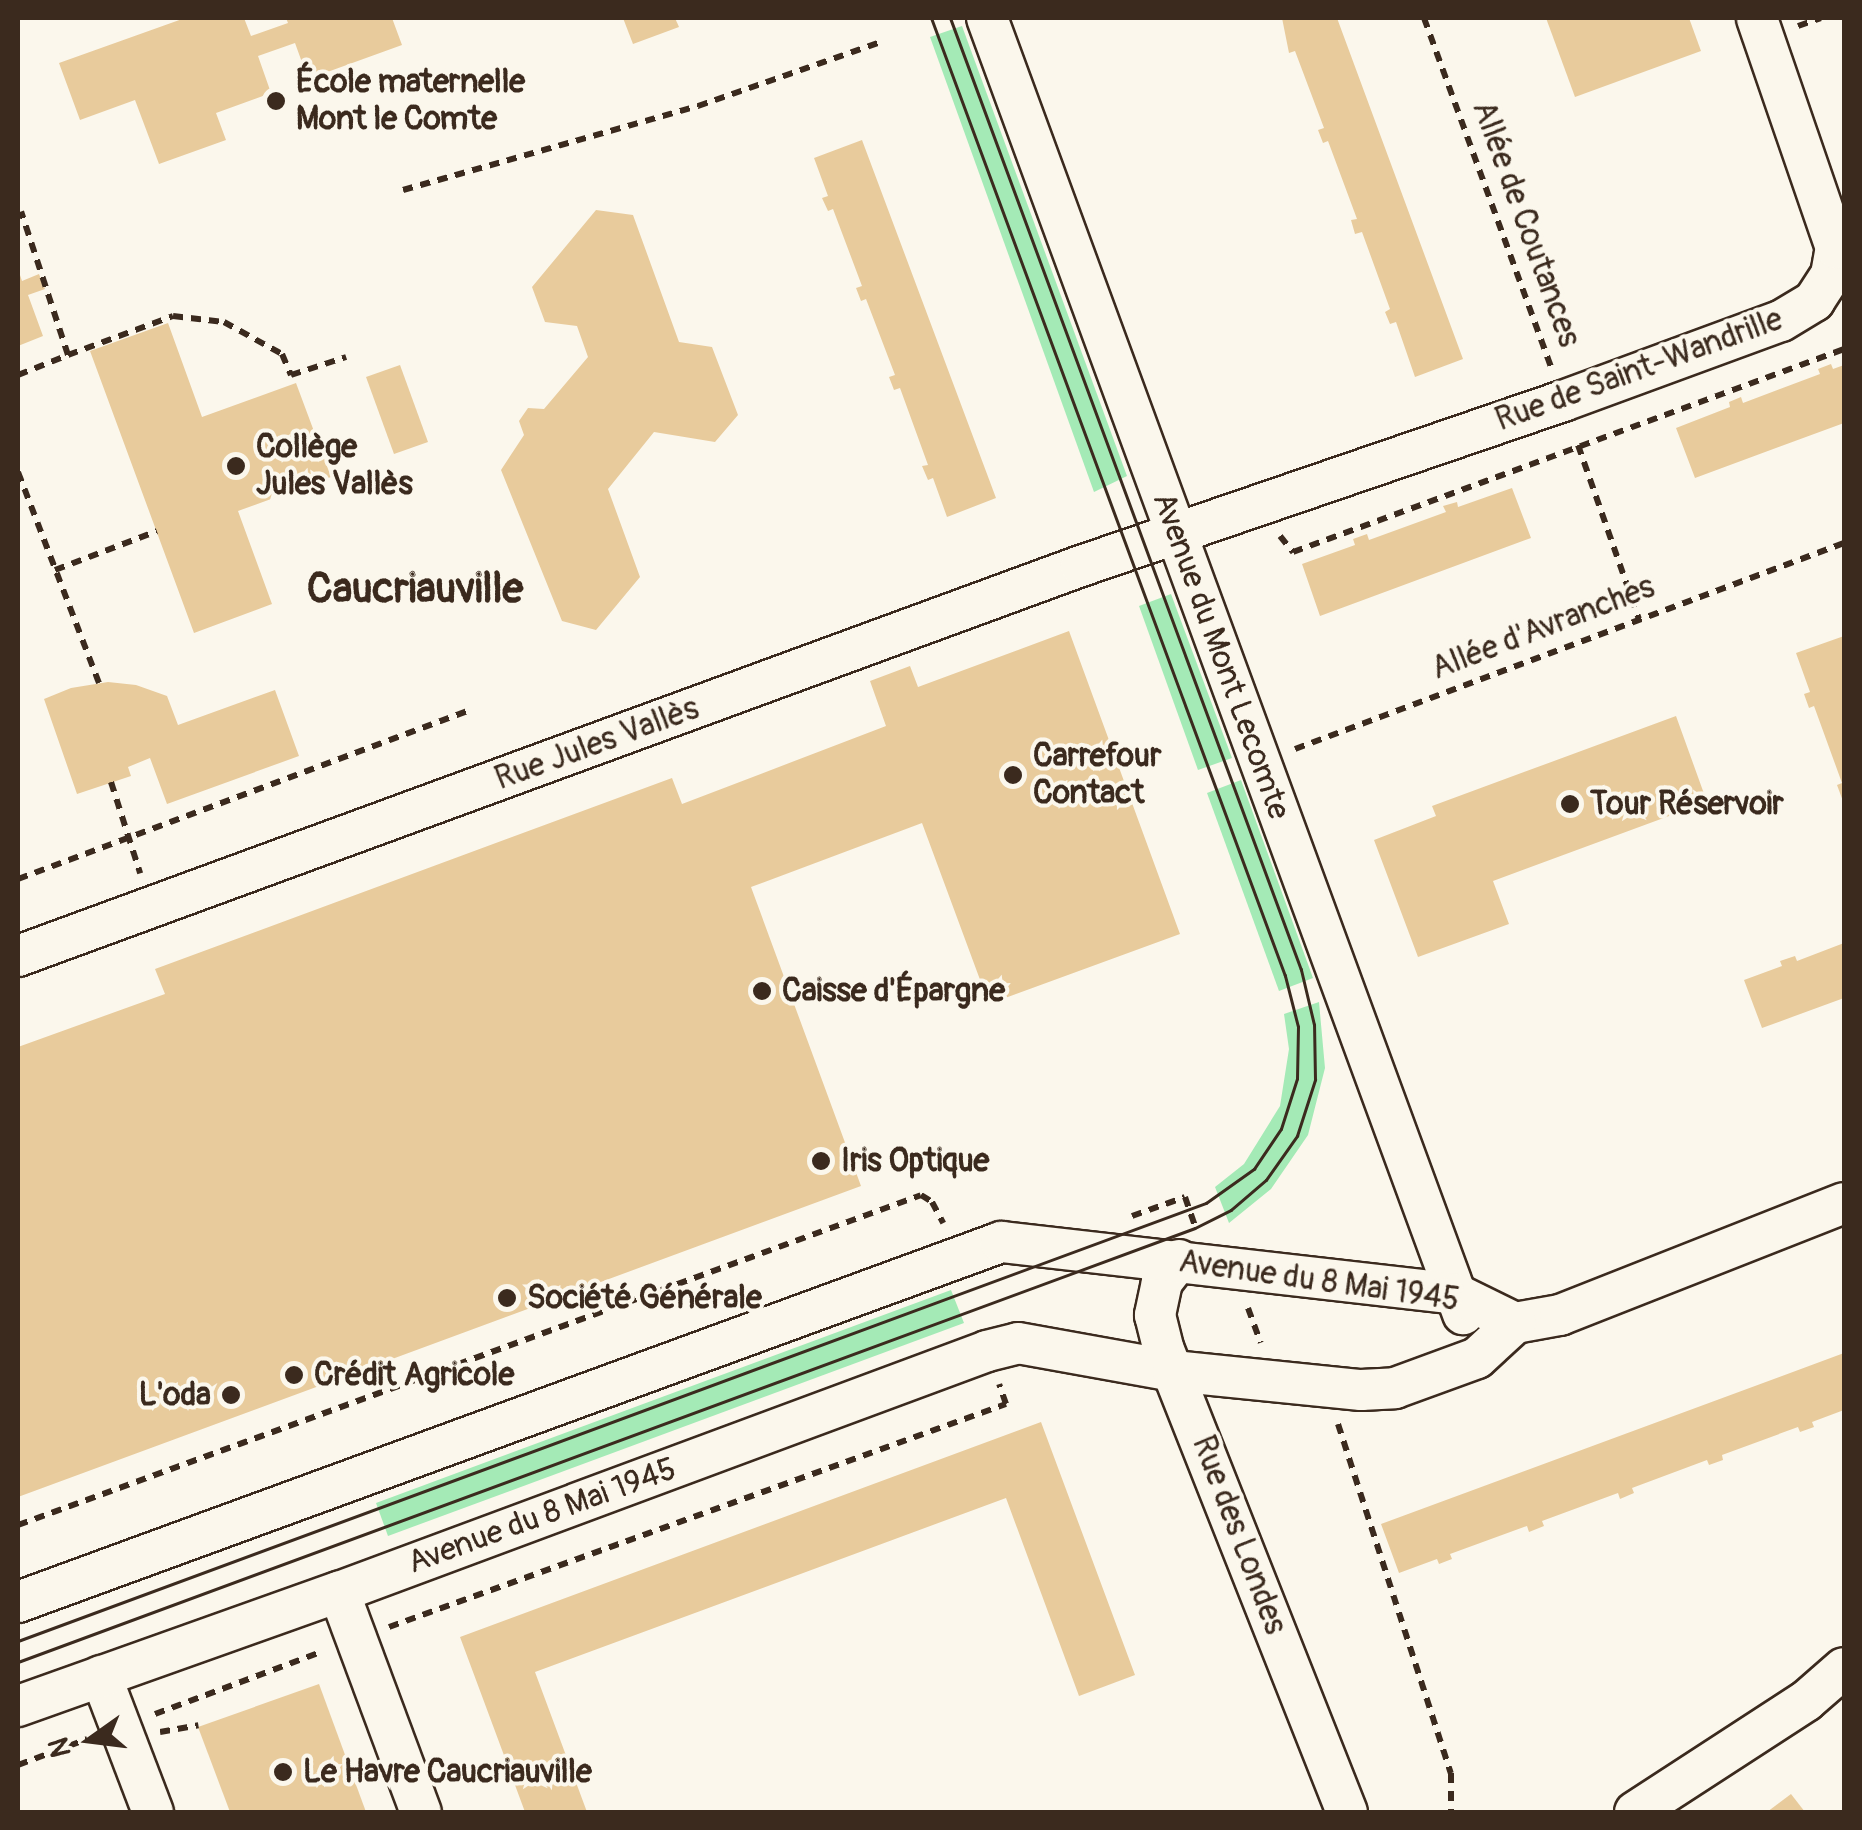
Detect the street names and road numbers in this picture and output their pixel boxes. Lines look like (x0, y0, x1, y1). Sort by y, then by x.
street label: Allée de Coutances (1464, 96, 1588, 352)
street label: Rue de Saint-Wandrille (1490, 300, 1788, 440)
street label: Avenue du Mont Lecomte (1144, 487, 1298, 825)
street label: Allée d'Avranches (1426, 568, 1660, 688)
street label: Rue Jules Vallès (490, 689, 704, 799)
street label: Avenue du 8 Mai 1945 (1176, 1242, 1462, 1320)
street label: Rue des Londes (1184, 1430, 1294, 1640)
street label: Avenue du 8 Mai 1945 (403, 1450, 681, 1582)

